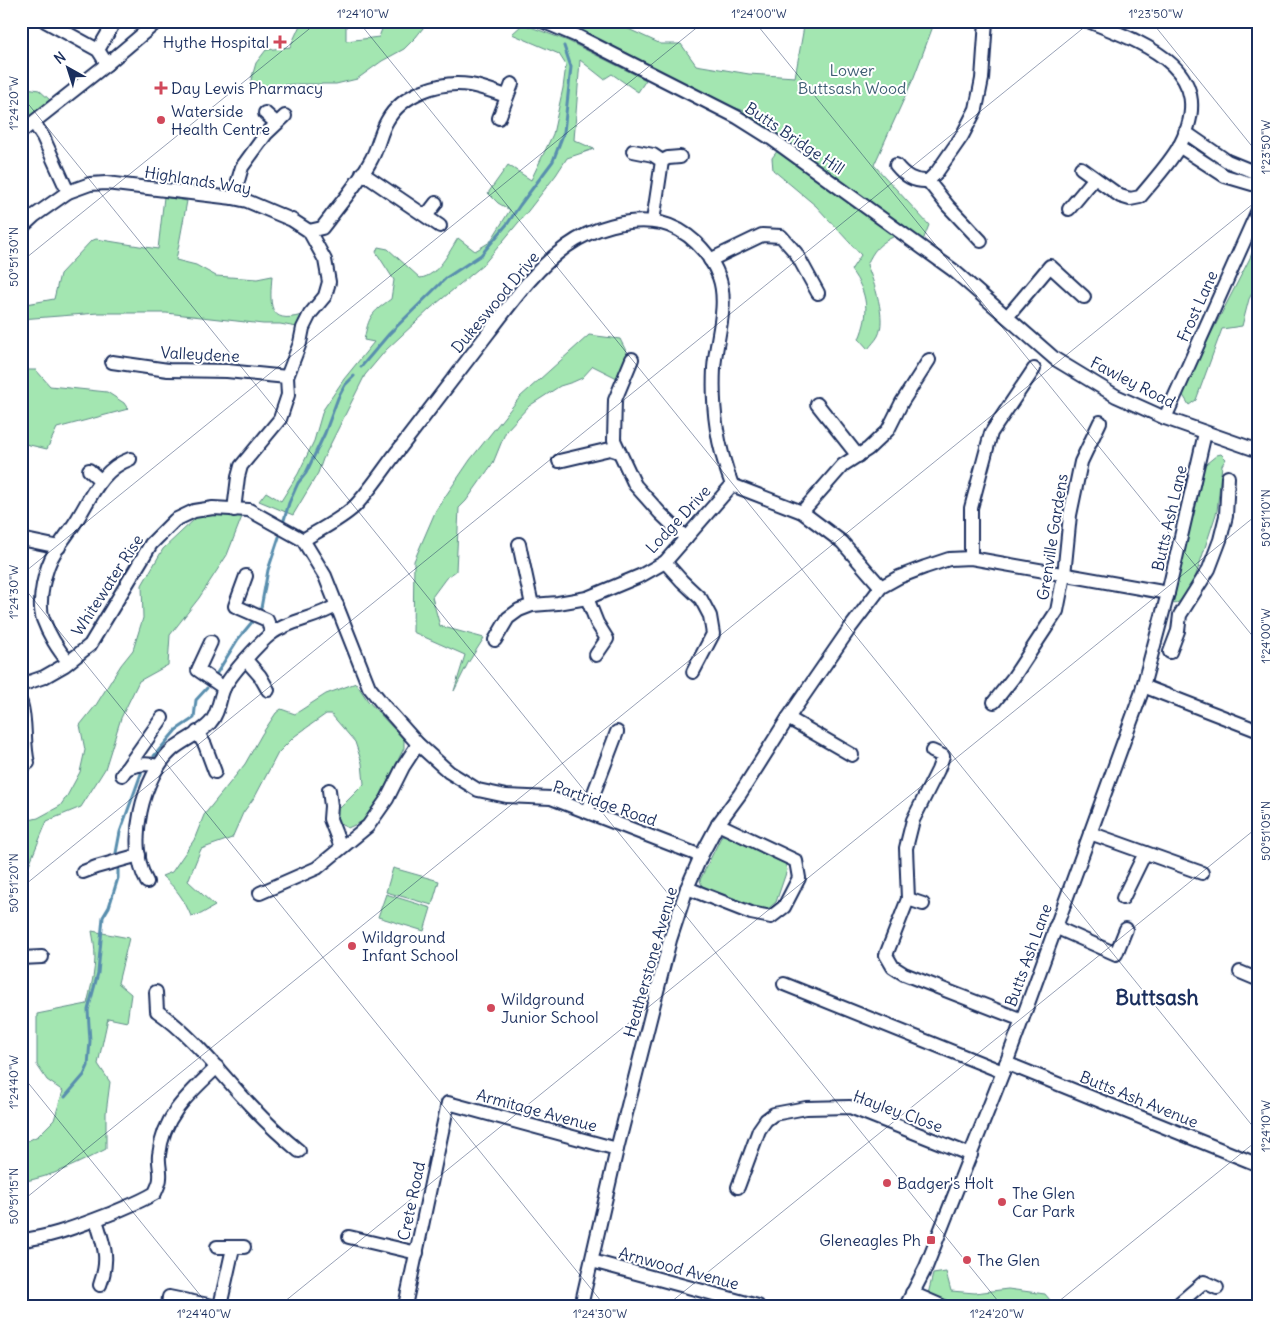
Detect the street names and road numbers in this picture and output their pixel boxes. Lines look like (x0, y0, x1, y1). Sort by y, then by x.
street label: Butts Bridge Hill (742, 97, 848, 179)
street label: Highlands Way (143, 162, 253, 198)
street label: Dukeswood Drive (447, 247, 543, 357)
street label: Frost Lane (1172, 267, 1222, 345)
street label: Valleydene (160, 342, 240, 366)
street label: Fawley Road (1087, 352, 1179, 412)
street label: Butts Ash Lane (1147, 463, 1191, 573)
street label: Grenville Gardens (1032, 472, 1072, 602)
street label: Lodge Drive (641, 481, 715, 557)
street label: Whitewater Rise (67, 531, 147, 639)
street label: Partridge Road (550, 776, 660, 830)
street label: Heatherstone Avenue (619, 884, 681, 1040)
street label: Butts Ash Lane (1000, 901, 1056, 1009)
street label: Butts Ash Avenue (1077, 1066, 1201, 1132)
street label: Armitage Avenue (475, 1084, 599, 1136)
street label: Hayley Close (851, 1086, 945, 1136)
street label: Crete Road (393, 1160, 429, 1242)
street label: Arnwood Avenue (617, 1242, 741, 1294)

